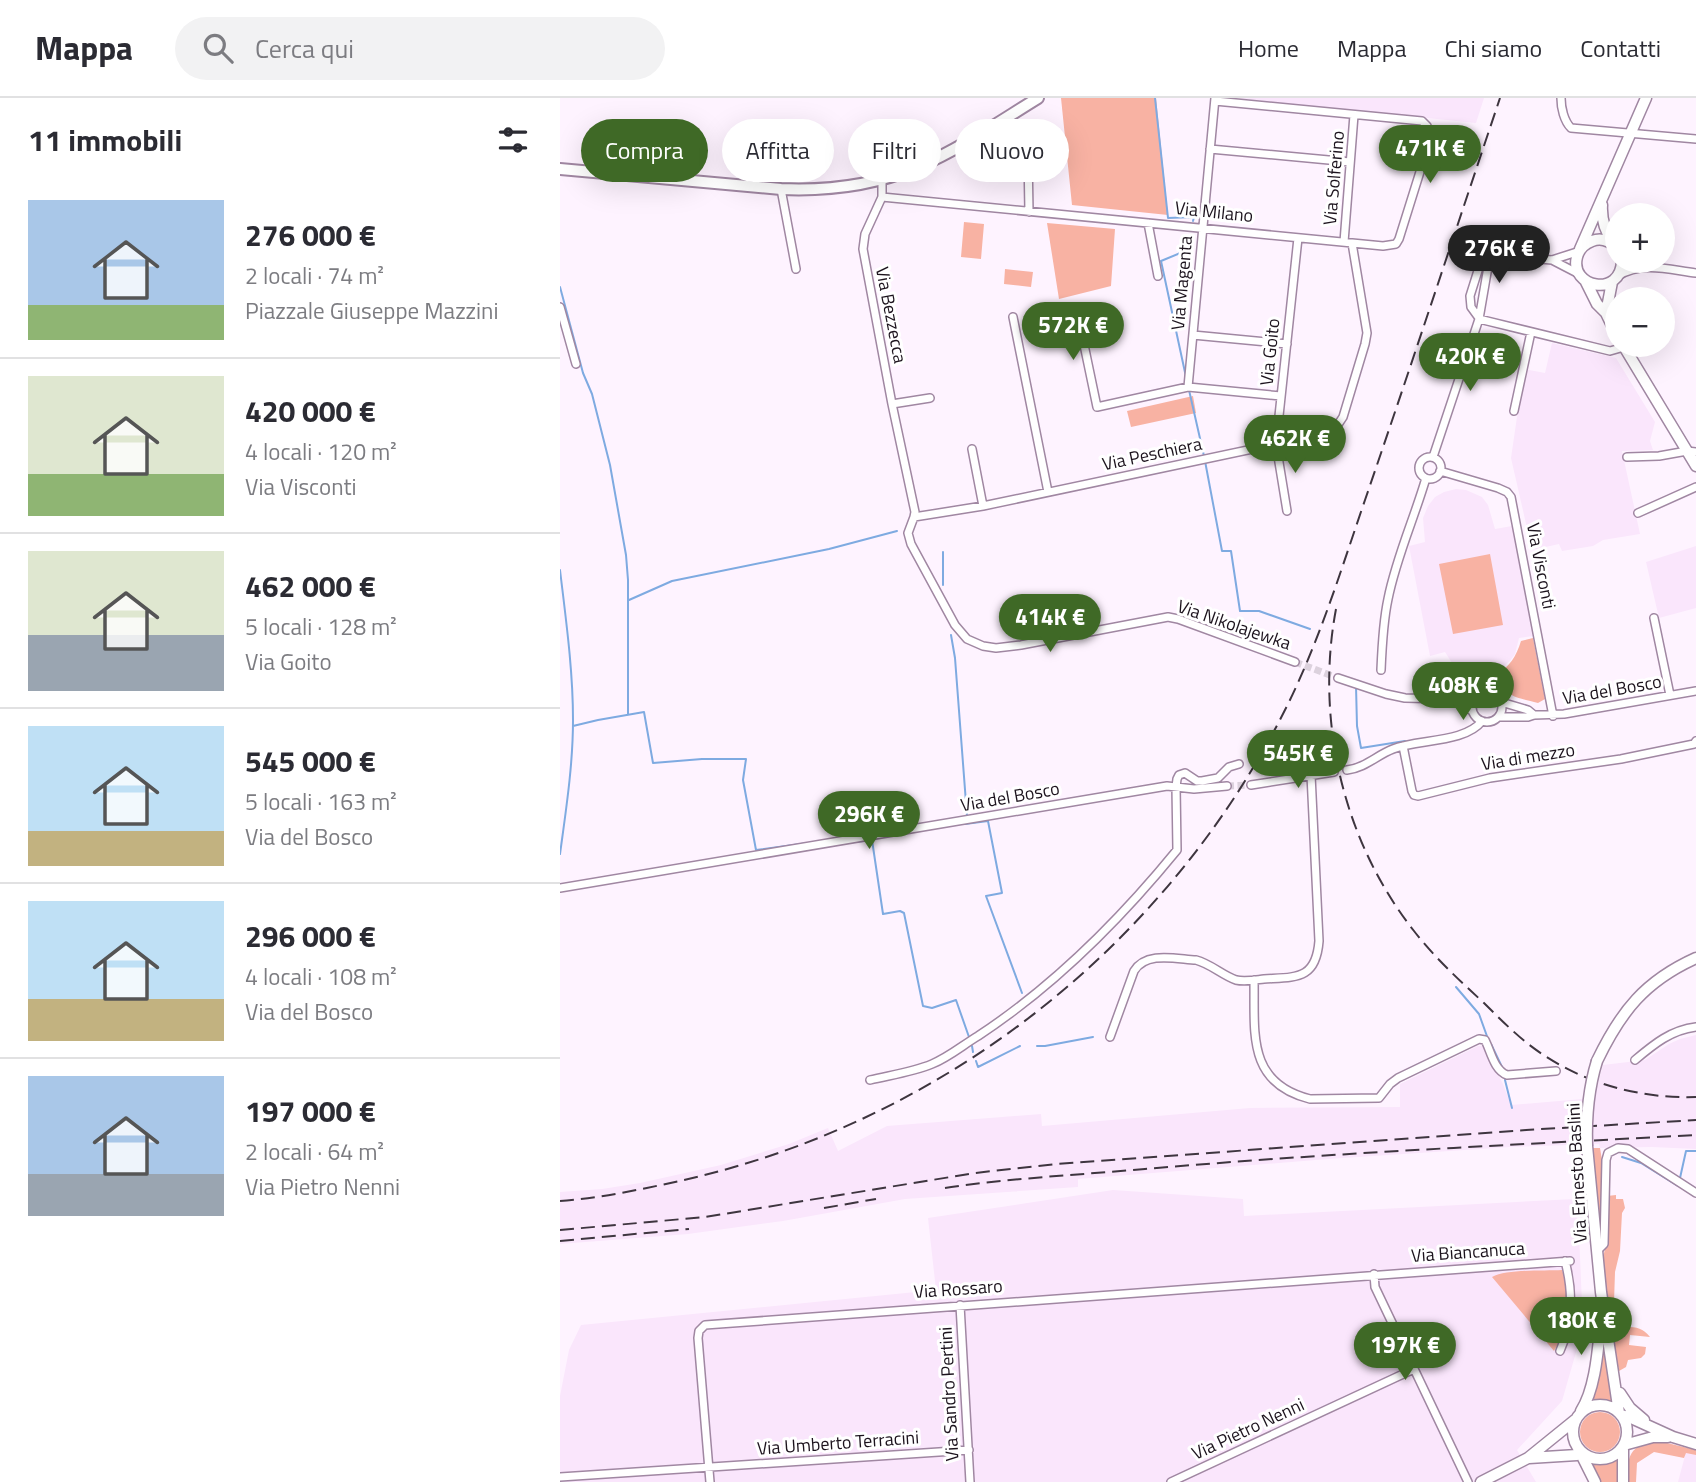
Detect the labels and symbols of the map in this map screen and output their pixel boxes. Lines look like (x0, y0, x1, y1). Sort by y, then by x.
pin: 471K € (1373, 126, 1487, 185)
street label: Via Solferino (1316, 129, 1351, 226)
street label: Via Milano (1173, 194, 1255, 229)
pin: 276K € (1442, 226, 1556, 285)
street label: Via Magenta (1164, 235, 1199, 331)
street label: Via Bezzecca (869, 264, 914, 365)
pin: 572K € (1016, 302, 1130, 362)
street label: Via Goito (1253, 317, 1286, 387)
pin: 420K € (1413, 334, 1527, 393)
pin: 462K € (1238, 416, 1352, 475)
street label: Via Peschiera (1100, 430, 1204, 477)
street label: Via Visconti (1520, 520, 1563, 611)
street label: Via Nikolajewka (1174, 592, 1295, 657)
pin: 414K € (993, 594, 1107, 654)
pin: 408K € (1406, 662, 1520, 722)
street label: Via del Bosco (1560, 668, 1664, 712)
pin: 545K € (1241, 730, 1355, 790)
street label: Via di mezzo (1479, 736, 1577, 777)
street label: Via del Bosco (958, 775, 1062, 819)
pin: 296K € (812, 792, 926, 851)
street label: Via Ernesto Baslini (1559, 1102, 1594, 1244)
street label: Via Biancanuca (1410, 1234, 1526, 1269)
street label: Via Rossaro (913, 1272, 1003, 1305)
pin: 180K € (1524, 1298, 1638, 1357)
pin: 197K € (1348, 1322, 1462, 1382)
street label: Via Sandro Pertini (931, 1326, 966, 1462)
street label: Via Pietro Nenni (1187, 1391, 1308, 1466)
street label: Via Umberto Terracini (756, 1423, 920, 1462)

